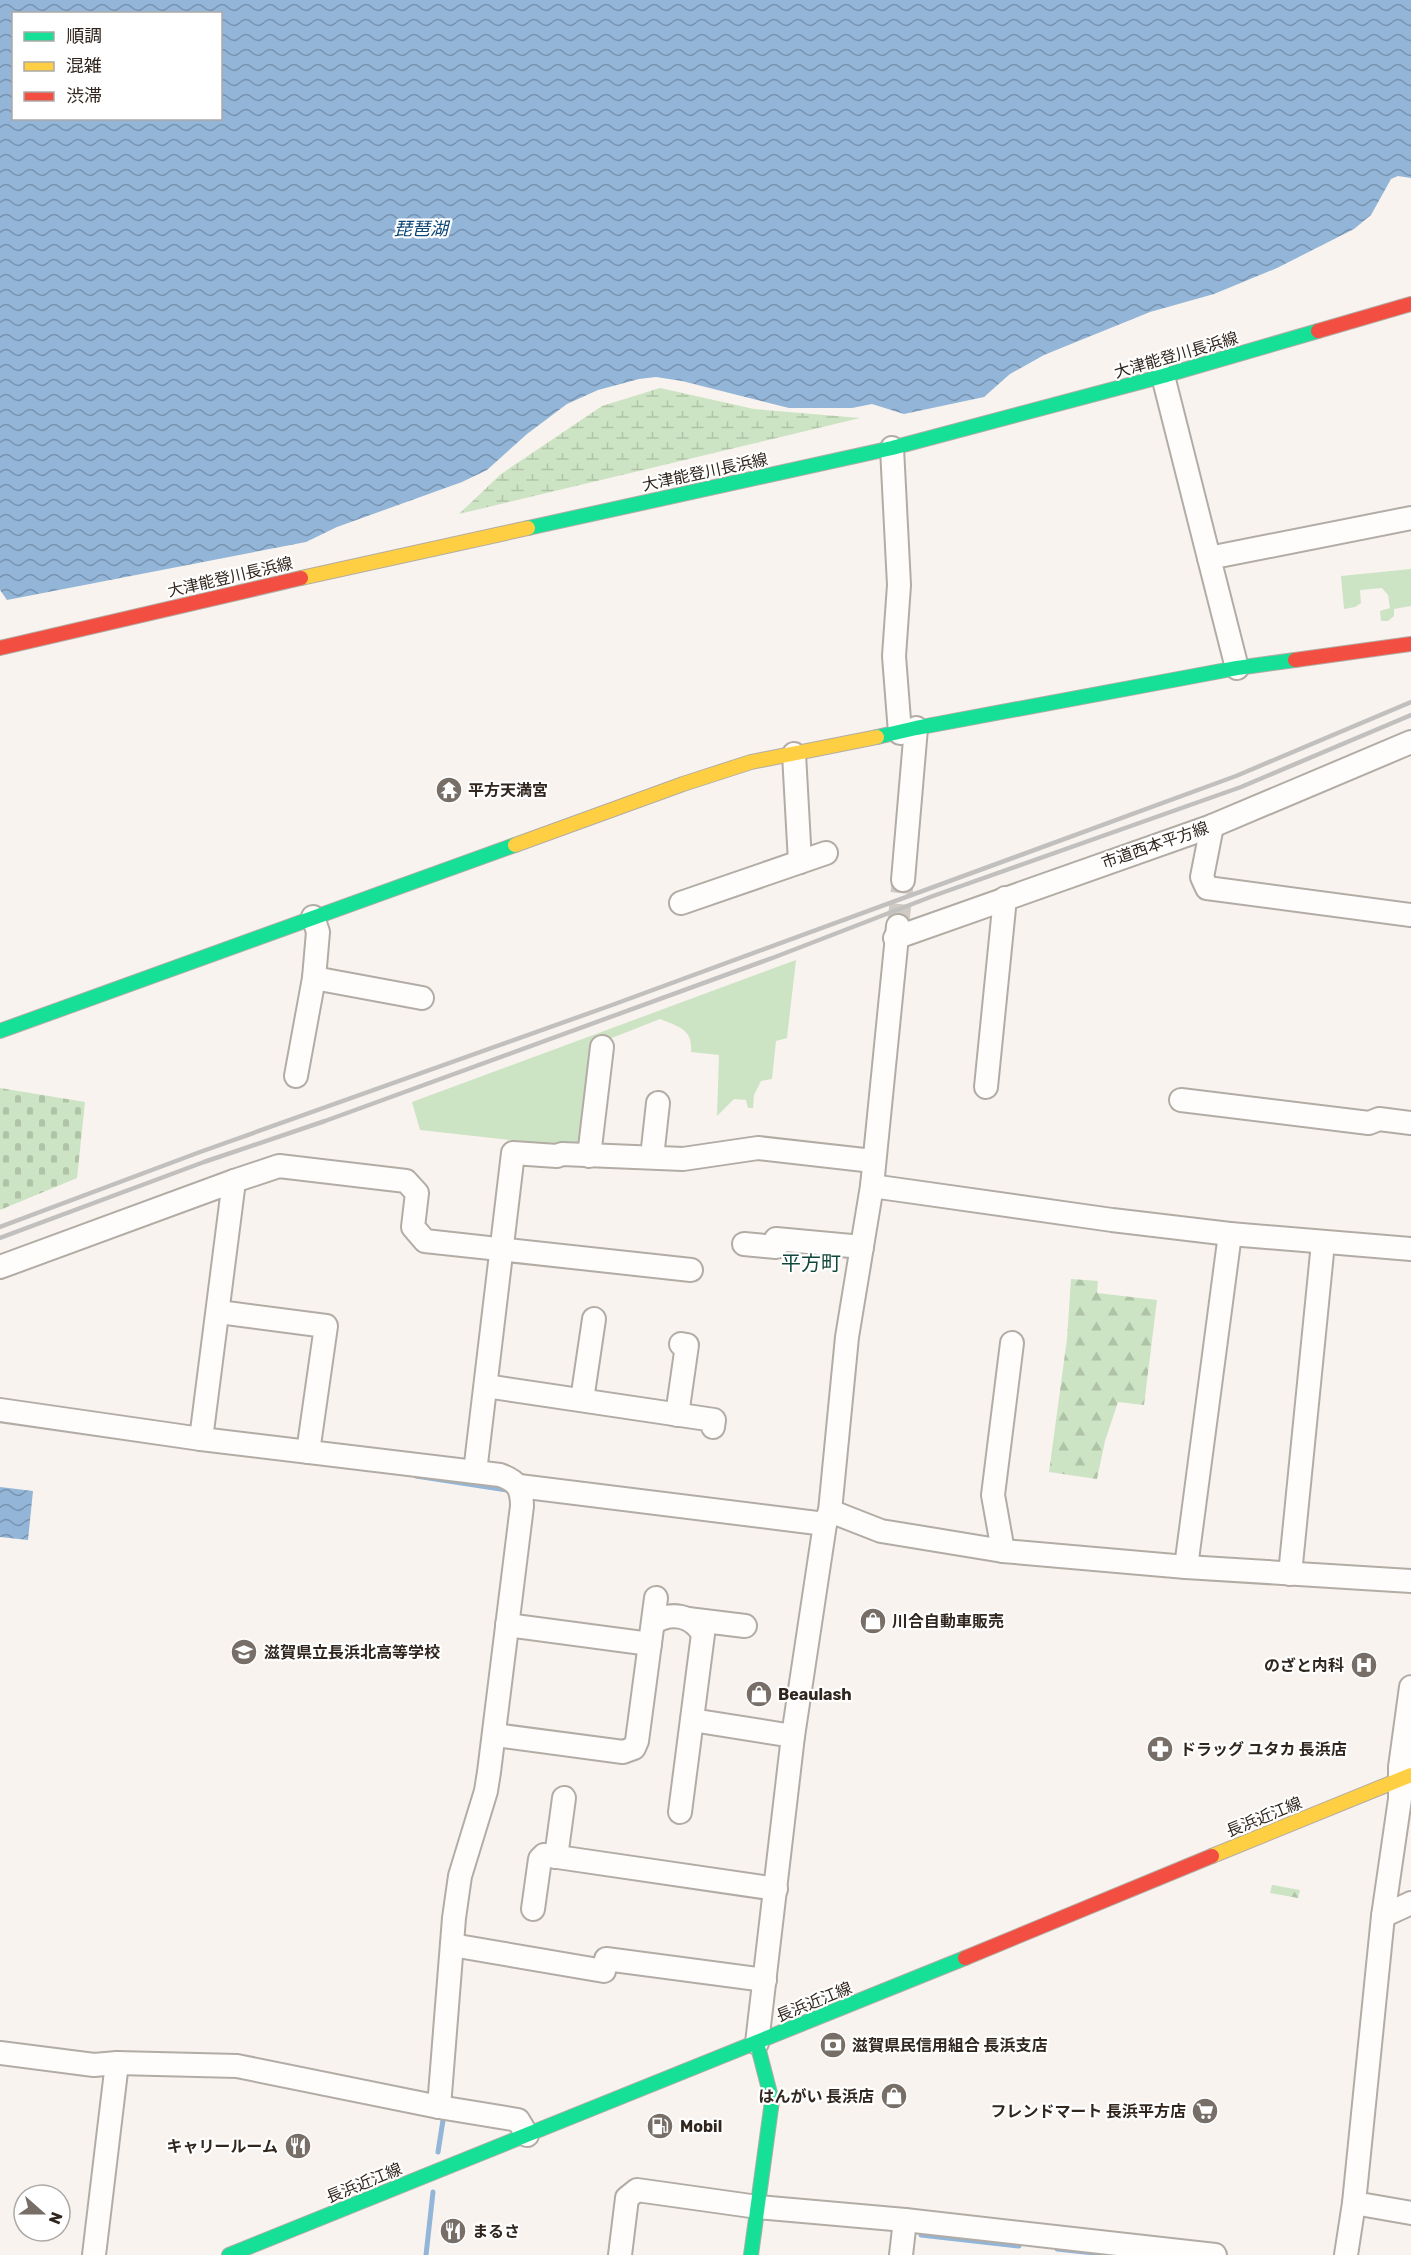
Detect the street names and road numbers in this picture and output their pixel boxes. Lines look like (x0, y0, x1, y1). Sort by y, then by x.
street label: 大津能登川長浜線 (1112, 328, 1240, 382)
street label: 大津能登川長浜線 (640, 449, 770, 495)
street label: 大津能登川長浜線 (165, 553, 295, 601)
street label: 市道西本平方線 (1099, 818, 1211, 872)
street label: 長浜近江線 (1223, 1793, 1305, 1841)
street label: 長浜近江線 (773, 1978, 855, 2026)
street label: 長浜近江線 (323, 2159, 405, 2207)

